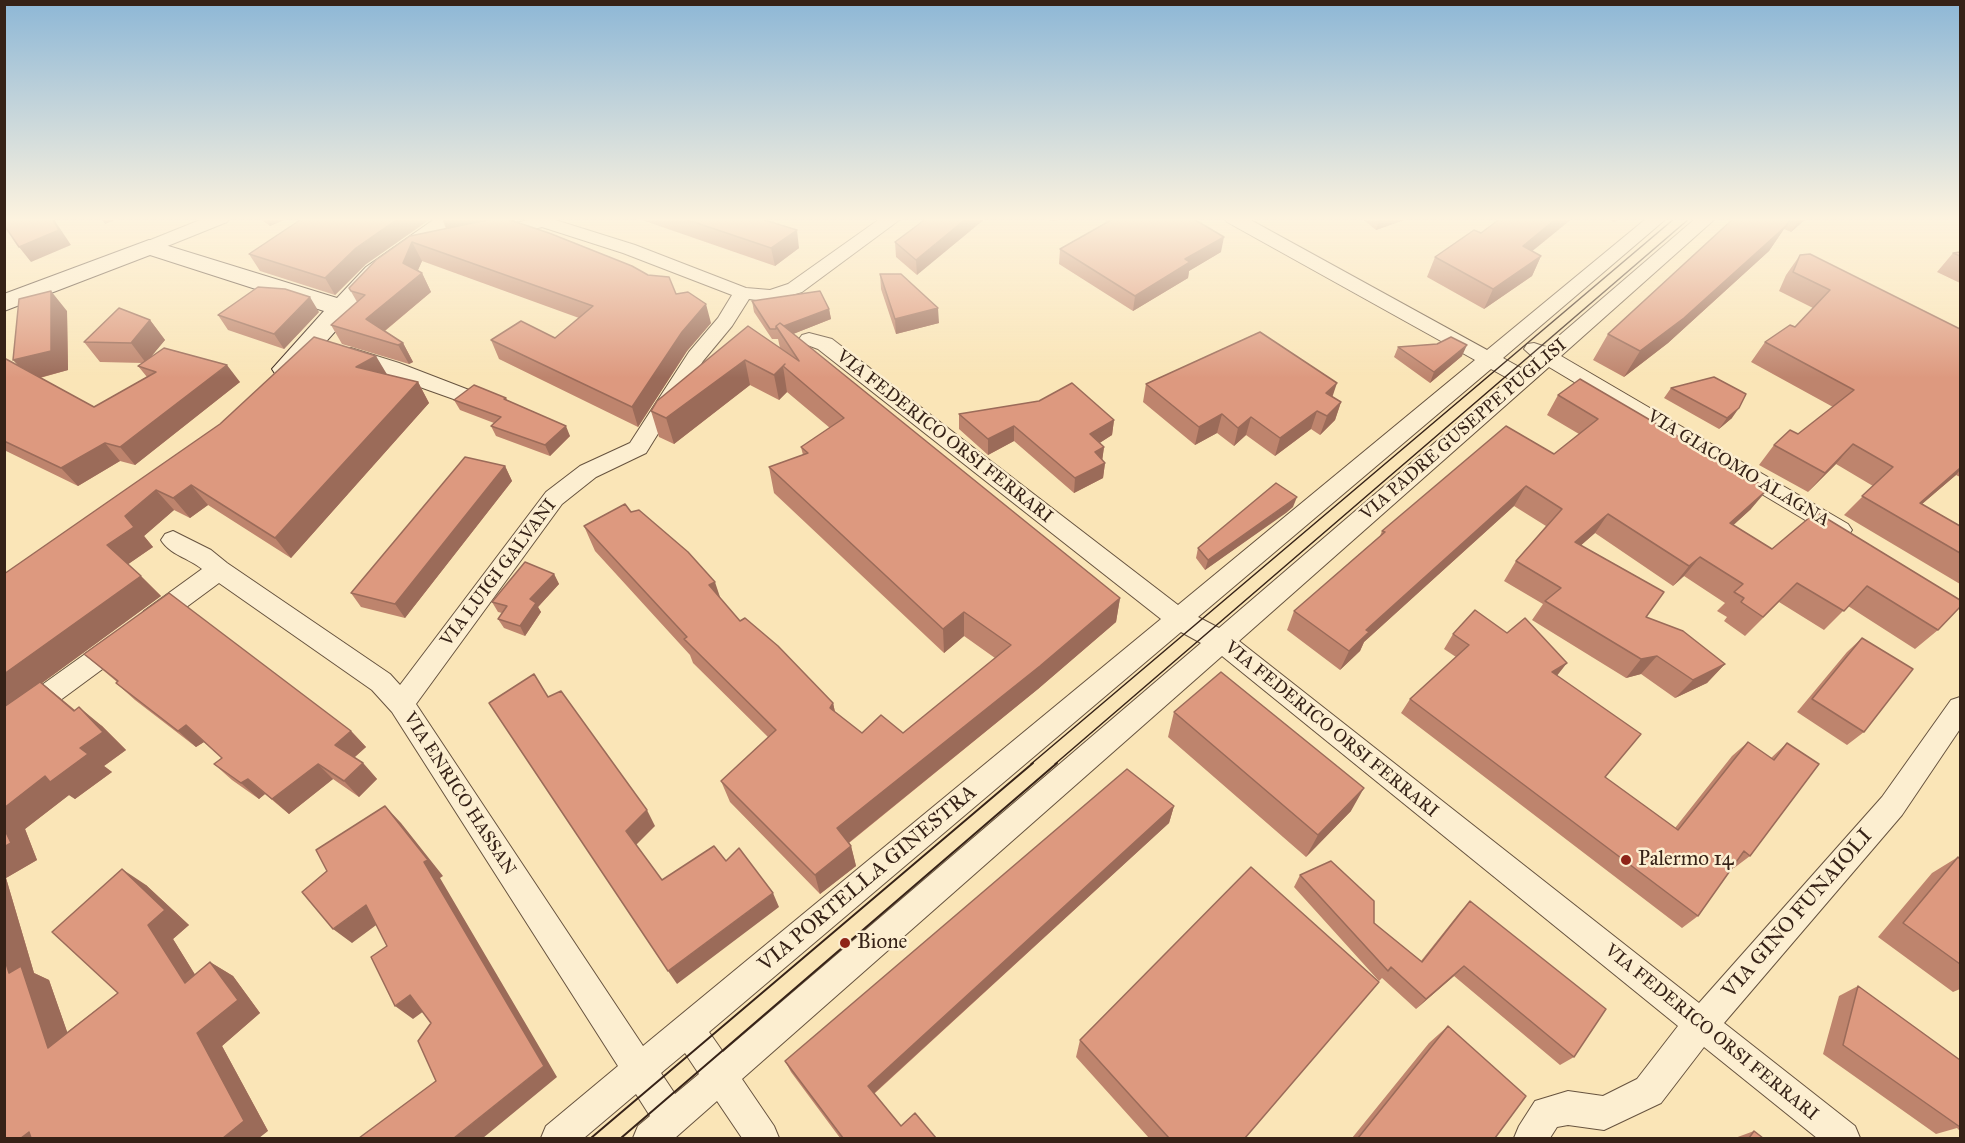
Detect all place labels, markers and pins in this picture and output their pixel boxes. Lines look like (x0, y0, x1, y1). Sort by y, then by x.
place label: Palermo 14 (1638, 847, 1734, 873)
marker: Palermo 14 (1619, 853, 1633, 867)
place label: Bione (857, 930, 907, 956)
marker: Bione (838, 936, 852, 950)

